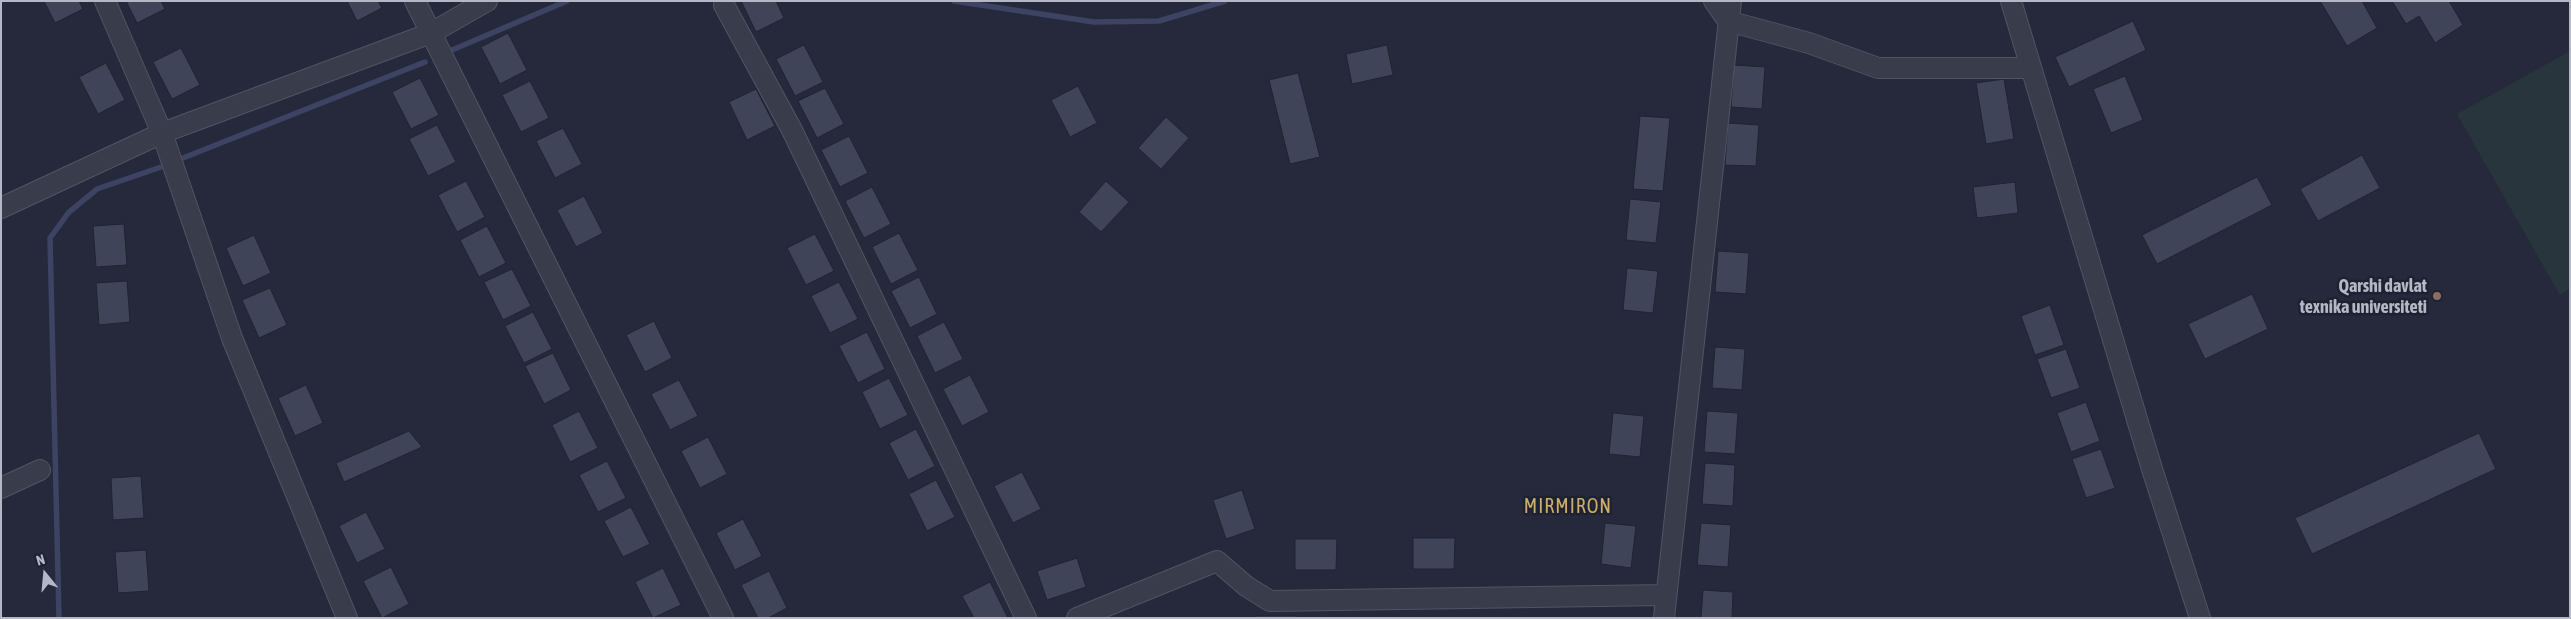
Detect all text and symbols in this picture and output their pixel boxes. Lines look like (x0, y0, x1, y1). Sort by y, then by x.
place label: Qarshi davlat texnika universiteti (2300, 275, 2427, 318)
marker: Qarshi davlat texnika universiteti (2431, 290, 2443, 302)
district label: MIRMIRON (1523, 495, 1613, 519)
north arrow (20, 549, 70, 599)
text: N (34, 551, 47, 569)

